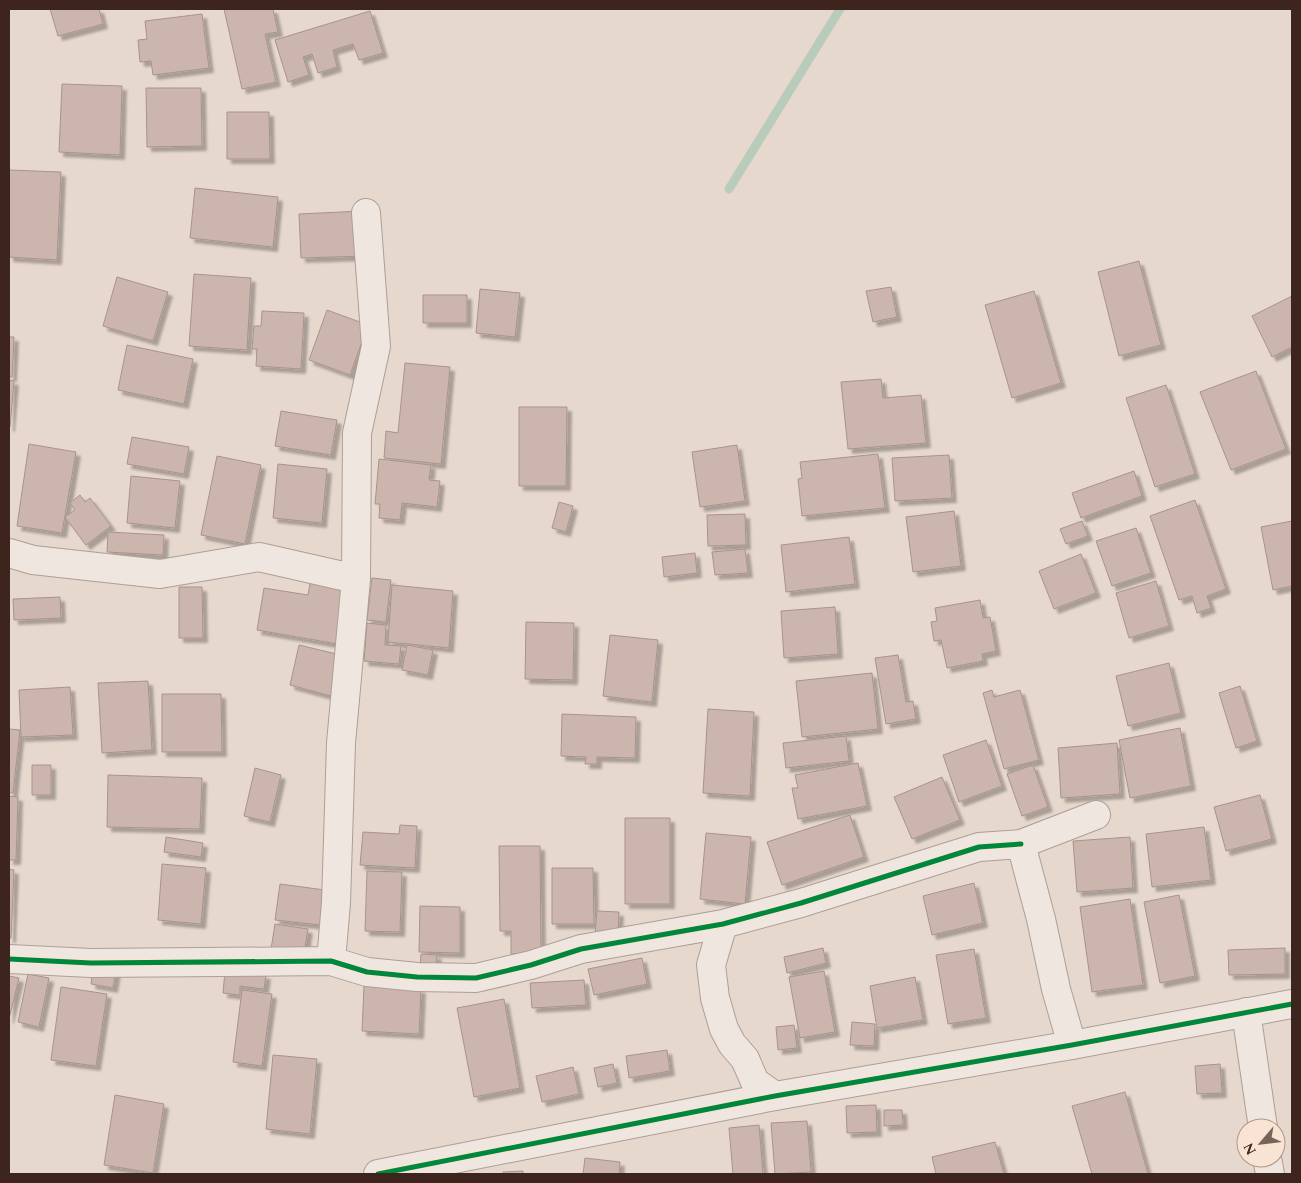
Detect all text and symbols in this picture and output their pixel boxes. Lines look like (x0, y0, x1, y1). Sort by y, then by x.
north arrow (1236, 1118, 1286, 1168)
text: N (1238, 1139, 1262, 1159)

